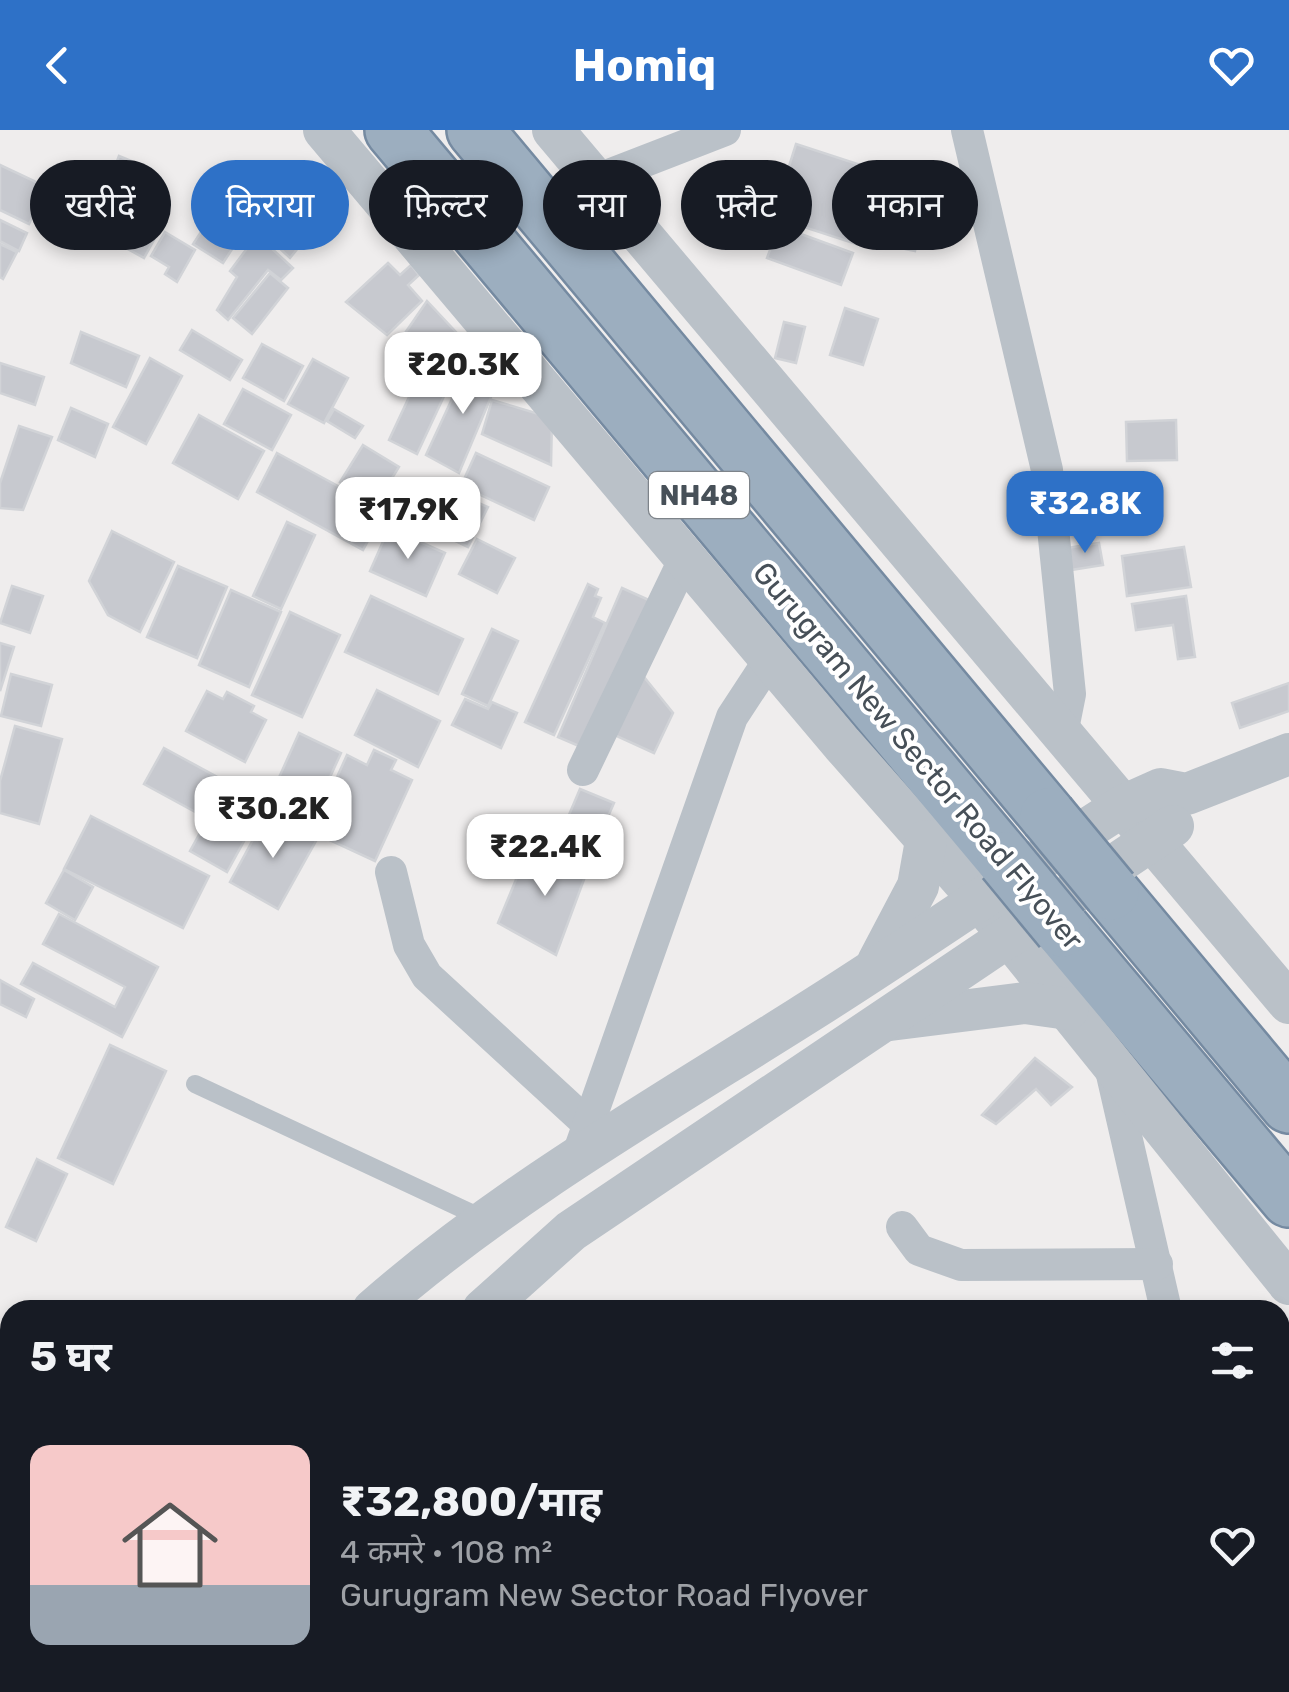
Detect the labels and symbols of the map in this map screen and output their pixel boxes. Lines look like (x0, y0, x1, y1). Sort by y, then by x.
pin: ₹20.3K (382, 332, 544, 417)
pin: ₹32.8K (1004, 471, 1166, 556)
road number: NH48 (649, 472, 749, 518)
pin: ₹17.9K (327, 477, 489, 562)
street label: Gurugram New Sector Road Flyover (745, 555, 1091, 958)
pin: ₹30.2K (192, 776, 354, 861)
pin: ₹22.4K (464, 814, 626, 899)

